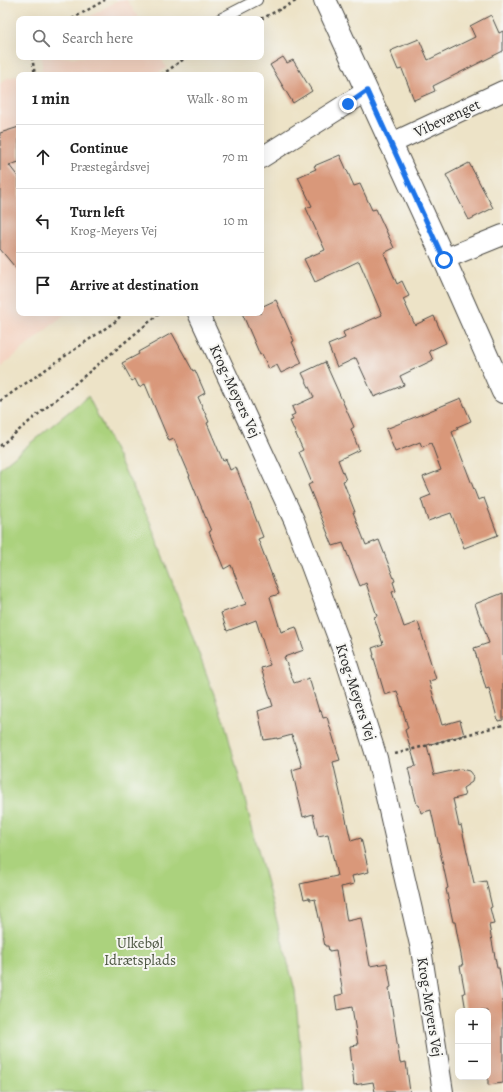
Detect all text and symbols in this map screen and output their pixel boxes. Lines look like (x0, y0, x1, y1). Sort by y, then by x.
search box (16, 16, 264, 60)
icon: search (30, 27, 52, 49)
text: Search here (62, 28, 133, 48)
text: 1 min (32, 87, 70, 110)
text: Walk · 80 m (187, 90, 248, 107)
street label: Vibevænget (410, 94, 483, 142)
route end (339, 95, 357, 113)
text: Continue (70, 138, 128, 158)
icon: ahead (32, 146, 54, 168)
text: 70 m (222, 148, 248, 165)
text: Præstegårdsvej (70, 158, 150, 175)
text: Turn left (70, 202, 125, 222)
icon: left (32, 210, 54, 232)
text: 10 m (223, 212, 248, 229)
text: Krog-Meyers Vej (70, 222, 157, 239)
route start (435, 251, 453, 269)
icon: arrive (32, 274, 54, 296)
text: Arrive at destination (70, 275, 199, 295)
street label: Krog-Meyers Vej (205, 341, 265, 441)
street label: Krog-Meyers Vej (331, 641, 381, 743)
park label: Ulkebøl Idrætsplads (104, 933, 176, 970)
street label: Krog-Meyers Vej (412, 956, 448, 1058)
map controls (455, 1008, 491, 1080)
button: + (455, 1008, 491, 1044)
button: − (455, 1044, 491, 1080)

